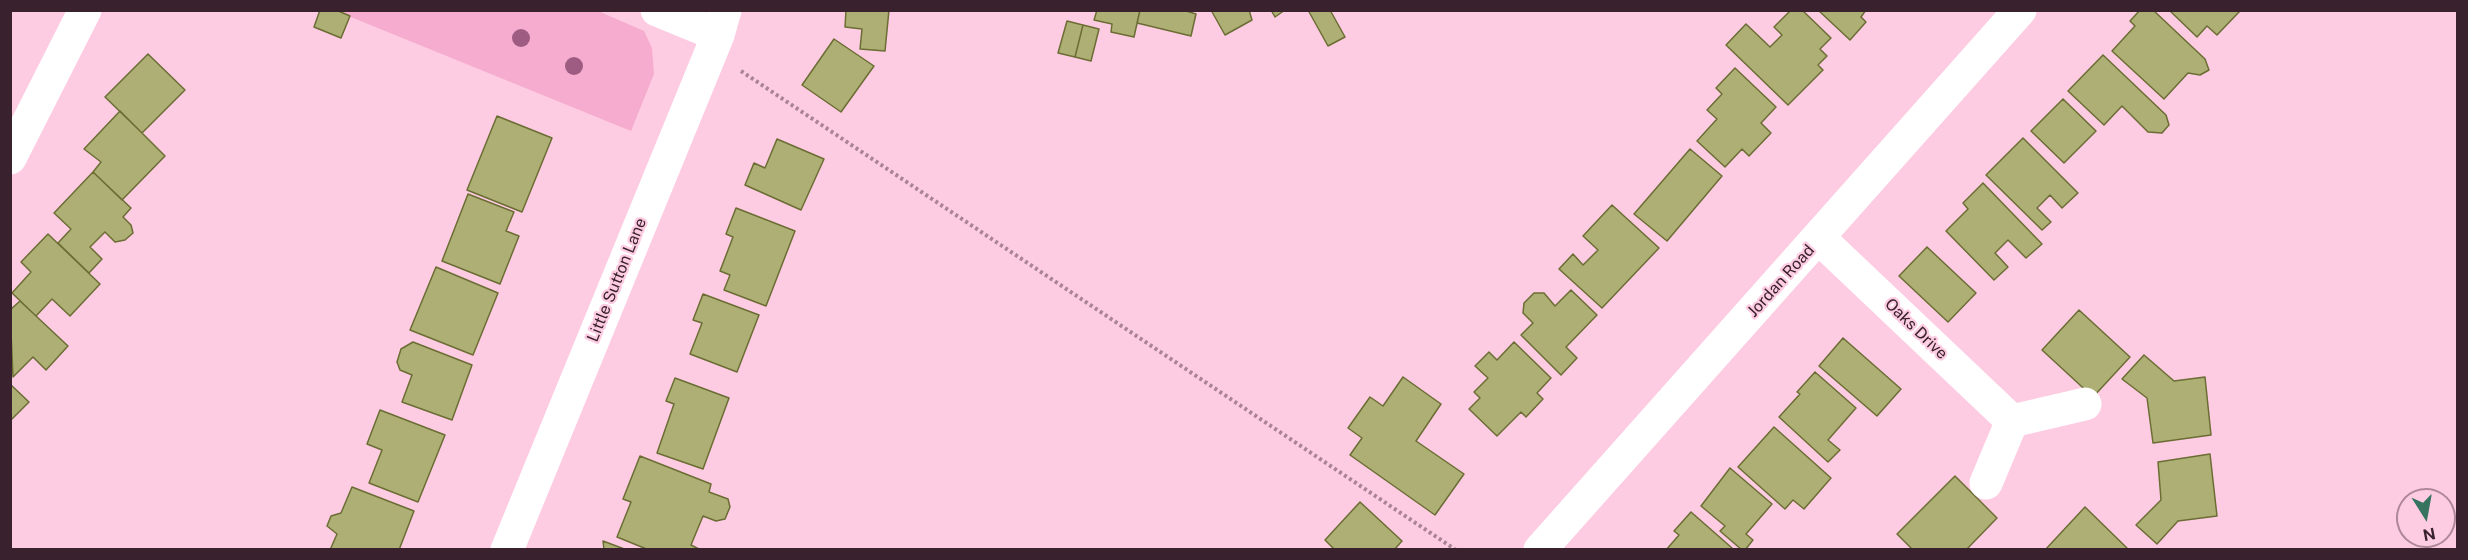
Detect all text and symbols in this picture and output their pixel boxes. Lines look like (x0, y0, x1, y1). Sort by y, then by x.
street label: Little Sutton Lane (583, 215, 651, 345)
street label: Jordan Road (1743, 241, 1819, 321)
street label: Oaks Drive (1881, 294, 1951, 364)
north arrow (2396, 488, 2456, 548)
text: N (2421, 524, 2437, 545)

